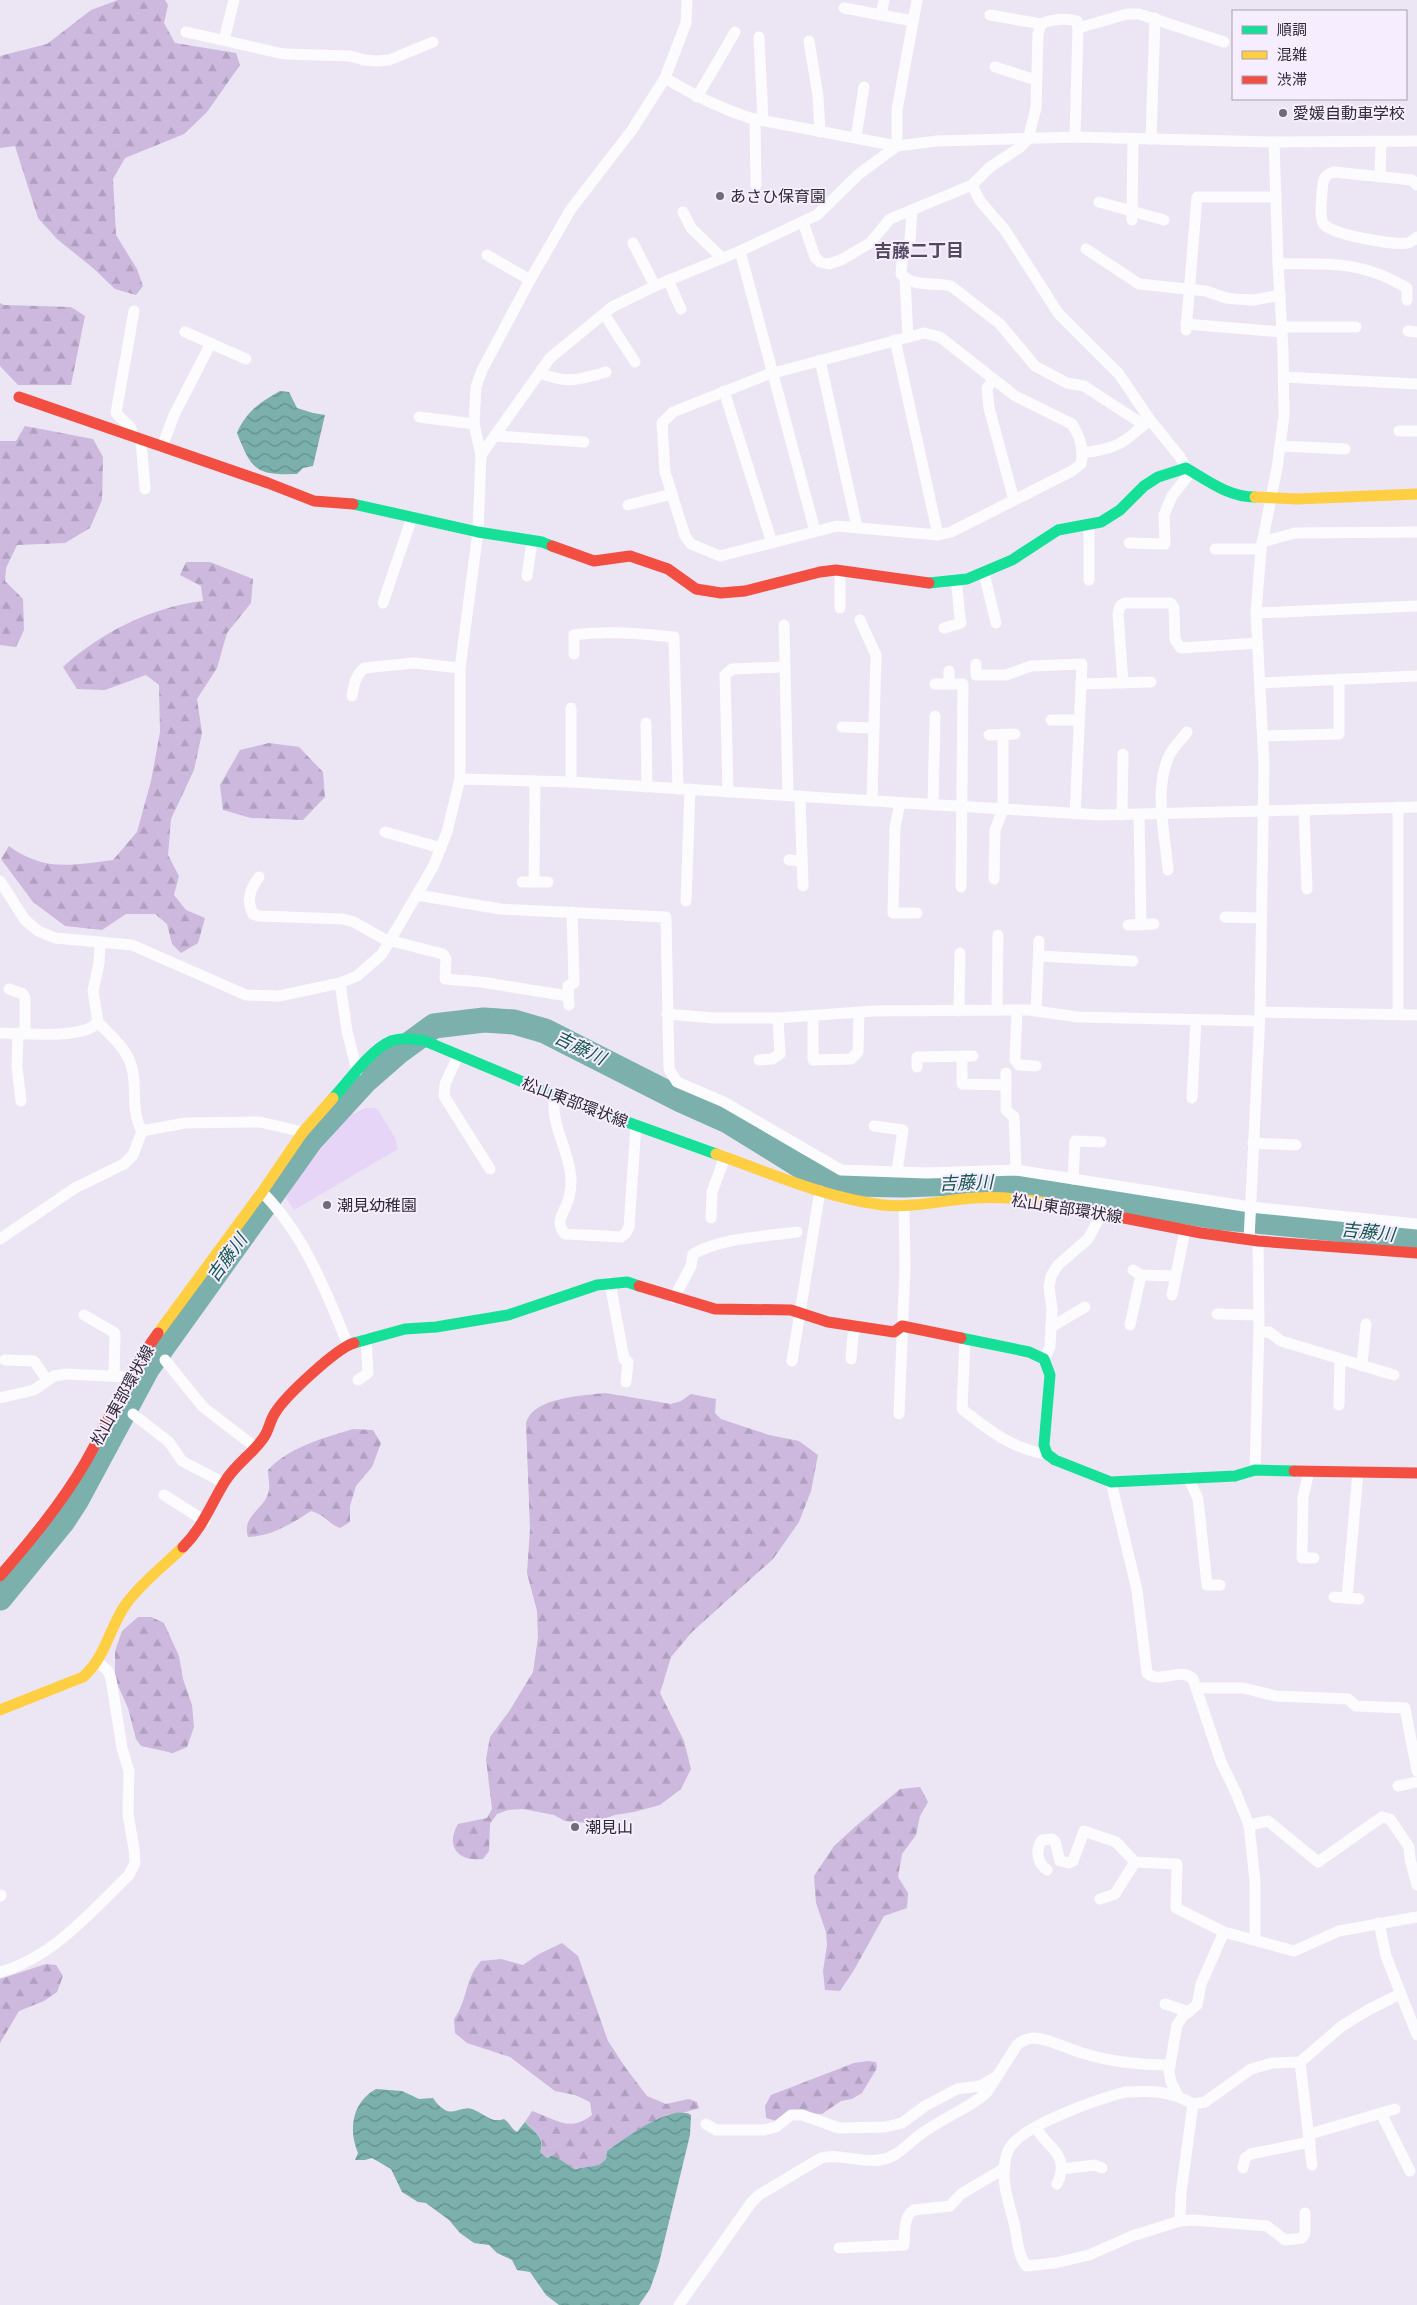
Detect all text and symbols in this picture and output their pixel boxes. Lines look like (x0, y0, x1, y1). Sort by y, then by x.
legend (1232, 10, 1407, 100)
text: 順調 (1277, 20, 1307, 40)
text: 混雑 (1277, 45, 1307, 65)
text: 渋滞 (1277, 70, 1307, 90)
place label: 愛媛自動車学校 (1293, 103, 1405, 125)
marker: 愛媛自動車学校 (1277, 107, 1289, 119)
place label: あさひ保育園 (730, 186, 826, 208)
marker: あさひ保育園 (714, 190, 726, 202)
district label: 吉藤二丁目 (874, 239, 964, 263)
water label: 吉藤川 (550, 1025, 611, 1071)
street label: 松山東部環状線 (518, 1073, 631, 1133)
water label: 吉藤川 (939, 1170, 995, 1196)
street label: 松山東部環状線 (1010, 1189, 1124, 1229)
place label: 潮見幼稚園 (337, 1195, 417, 1217)
marker: 潮見幼稚園 (321, 1199, 333, 1211)
water label: 吉藤川 (1340, 1217, 1398, 1247)
water label: 吉藤川 (201, 1227, 254, 1287)
street label: 松山東部環状線 (86, 1341, 160, 1450)
place label: 潮見山 (585, 1817, 633, 1839)
marker: 潮見山 (569, 1821, 581, 1833)

